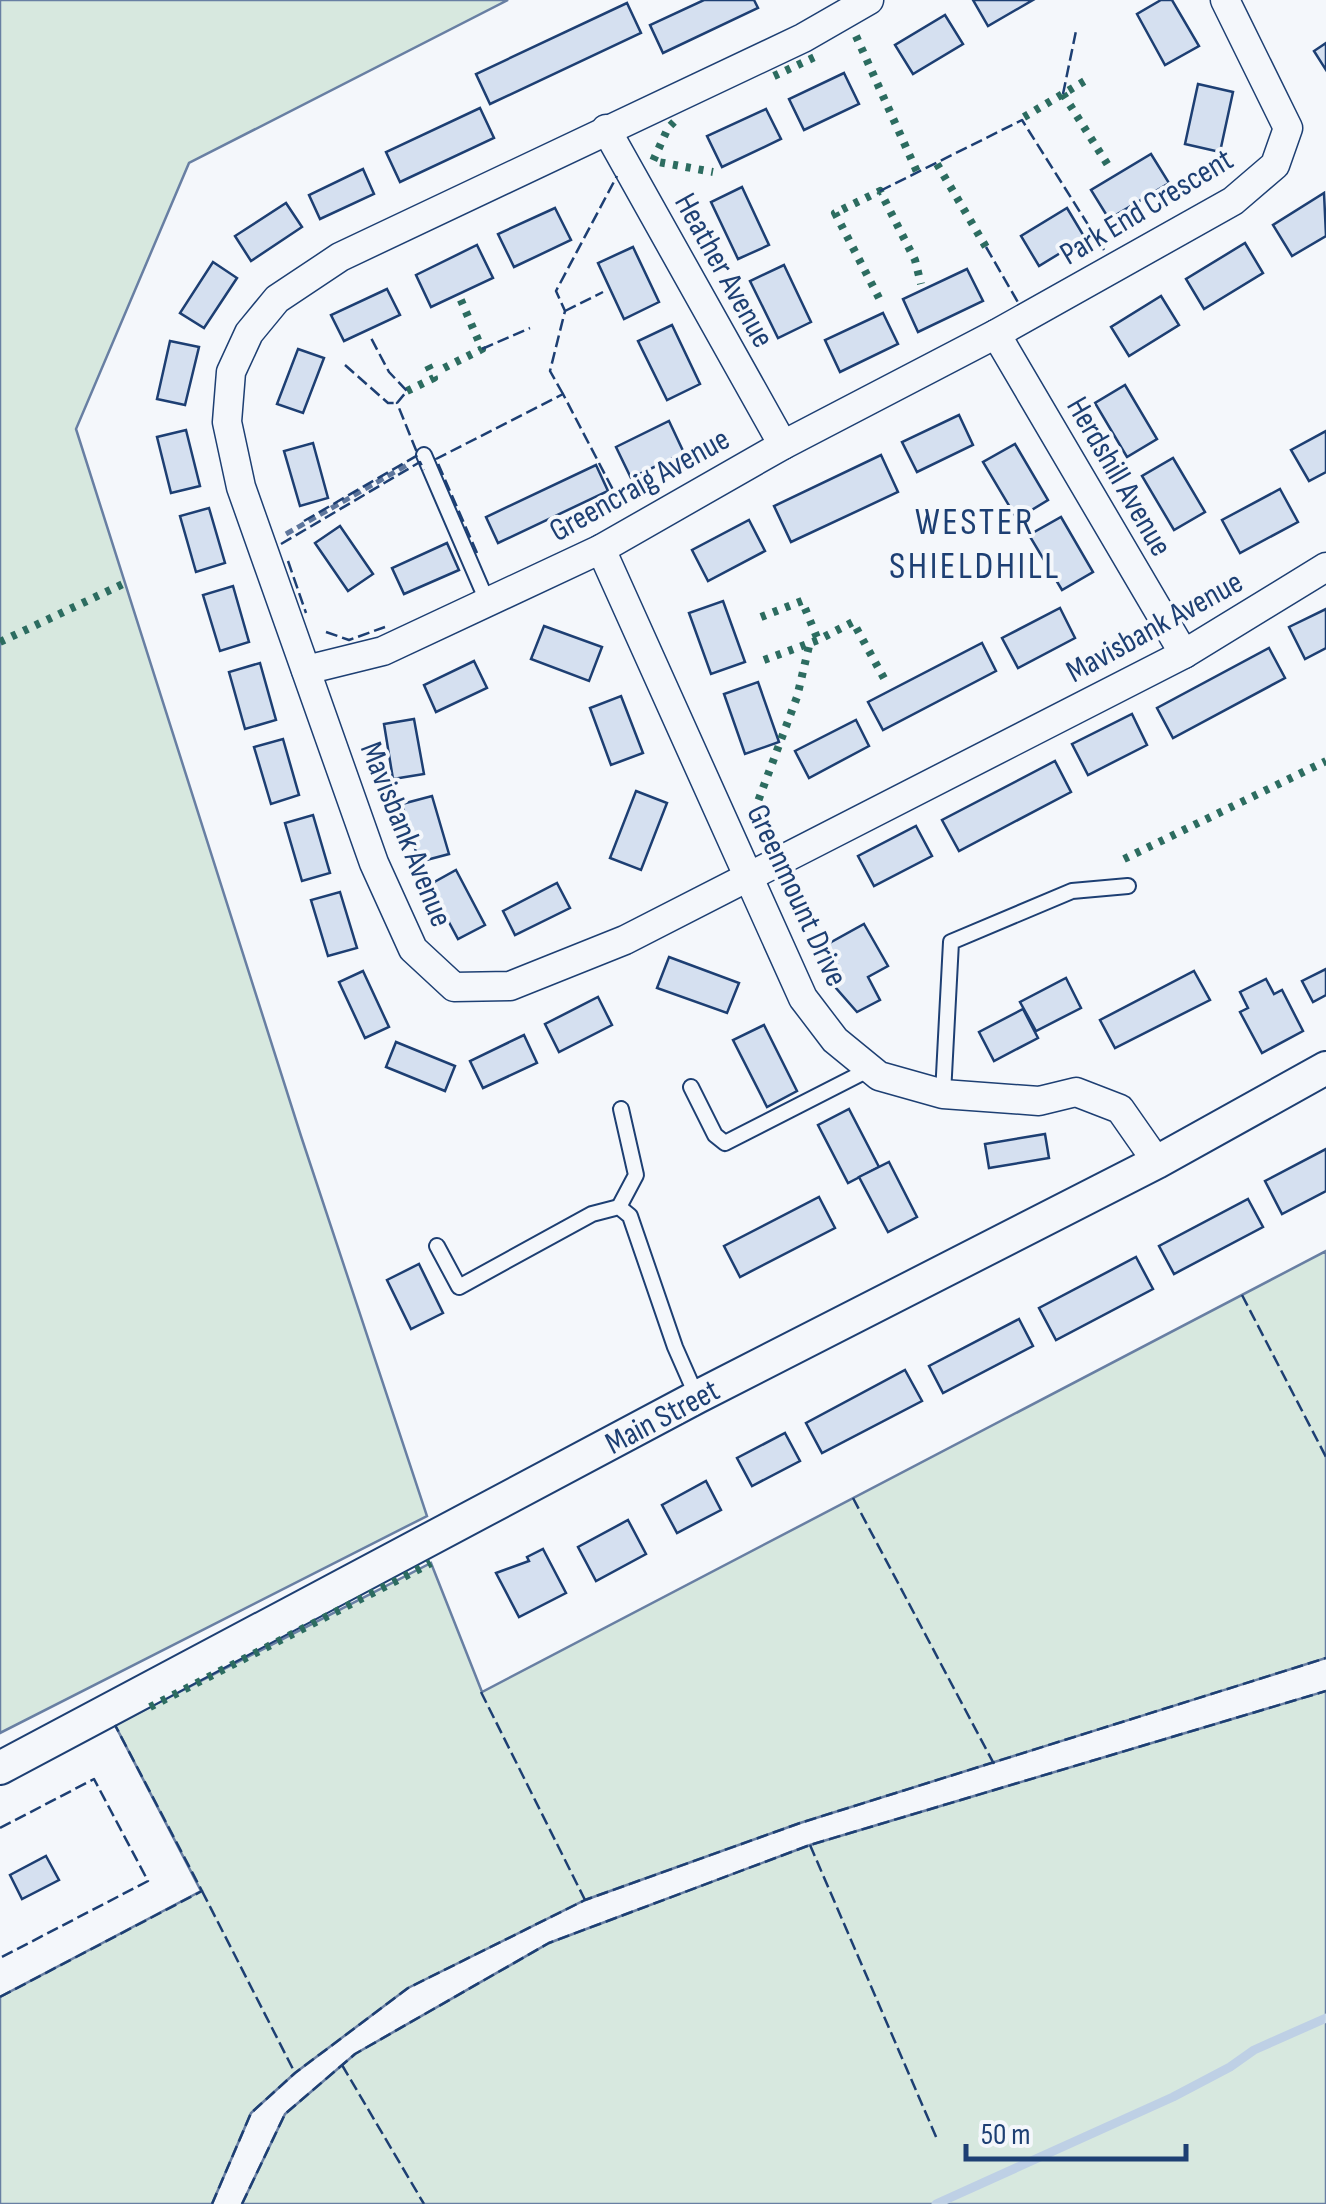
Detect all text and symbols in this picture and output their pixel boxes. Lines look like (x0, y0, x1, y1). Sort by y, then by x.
street label: Park End Crescent (1053, 140, 1240, 274)
street label: Heather Avenue (665, 187, 782, 355)
street label: Herdshill Avenue (1057, 390, 1180, 563)
street label: Greencraig Avenue (543, 420, 737, 551)
district label: WESTER SHIELDHILL (889, 500, 1061, 589)
street label: Mavisbank Avenue (1060, 563, 1250, 692)
street label: Mavisbank Avenue (351, 737, 460, 933)
street label: Greenmount Drive (738, 799, 856, 993)
street label: Main Street (599, 1371, 726, 1464)
scale bar (966, 2099, 1186, 2161)
text: 50 m (981, 2117, 1030, 2153)

